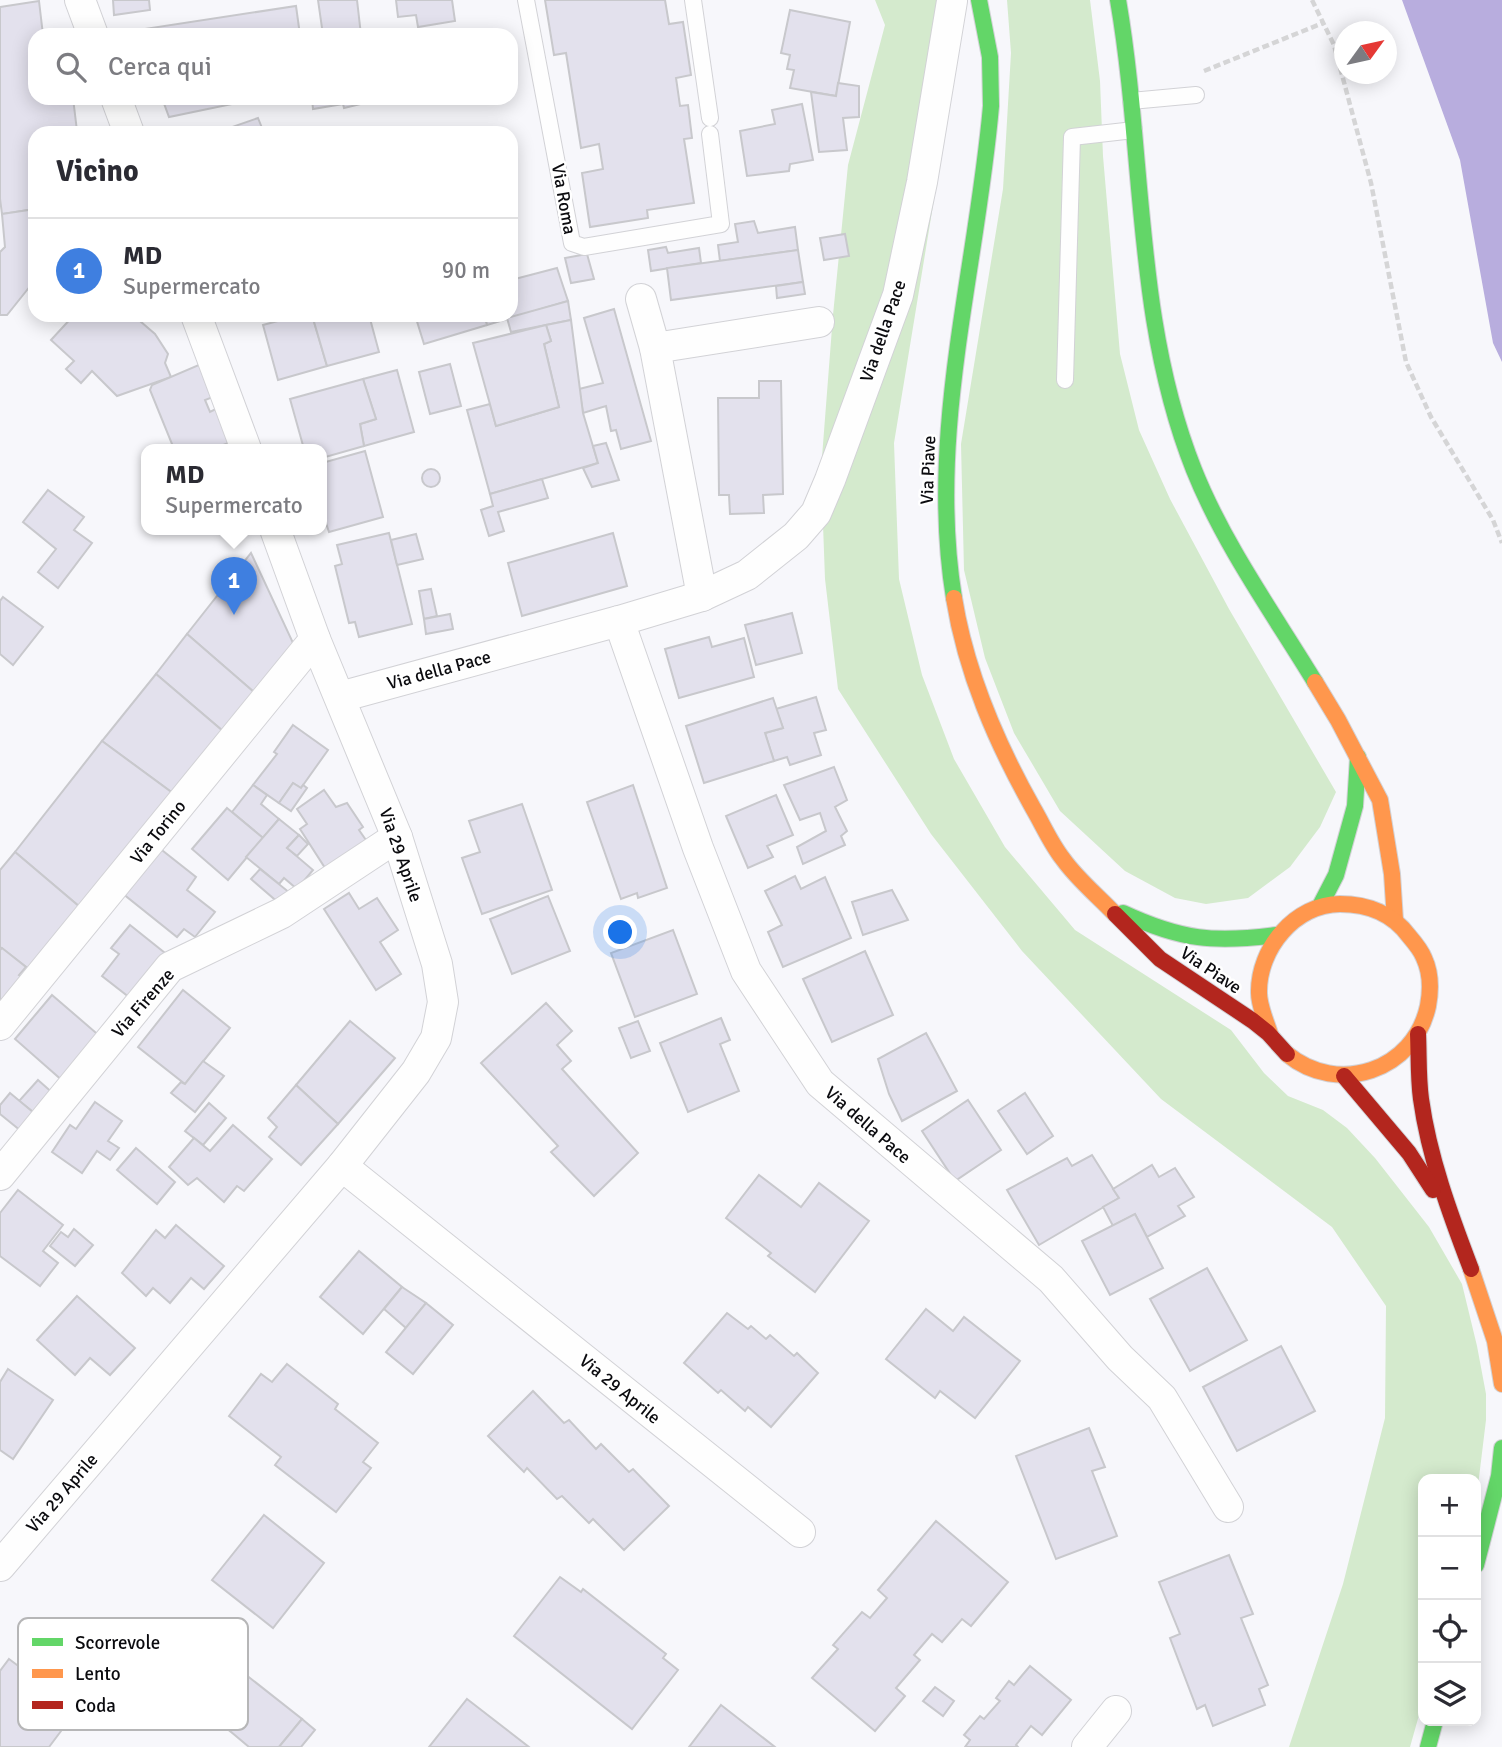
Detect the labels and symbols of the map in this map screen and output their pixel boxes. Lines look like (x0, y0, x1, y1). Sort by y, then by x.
north arrow (1334, 21, 1397, 84)
street label: Via Roma (547, 162, 581, 236)
street label: Via della Pace (855, 277, 911, 385)
street label: Via Piave (916, 435, 940, 505)
pin: 1 (211, 557, 257, 615)
street label: Via della Pace (385, 646, 493, 694)
street label: Via Torino (126, 796, 190, 868)
street label: Via 29 Aprile (375, 805, 427, 905)
your location (603, 915, 637, 949)
street label: Via Piave (1176, 942, 1246, 998)
street label: Via Firenze (107, 964, 179, 1042)
street label: Via della Pace (821, 1082, 915, 1168)
street label: Via 29 Aprile (575, 1350, 665, 1428)
street label: Via 29 Aprile (21, 1449, 103, 1537)
legend (18, 1618, 248, 1730)
text: Scorrevole (75, 1631, 160, 1655)
text: Lento (75, 1662, 121, 1686)
text: Coda (75, 1694, 116, 1718)

